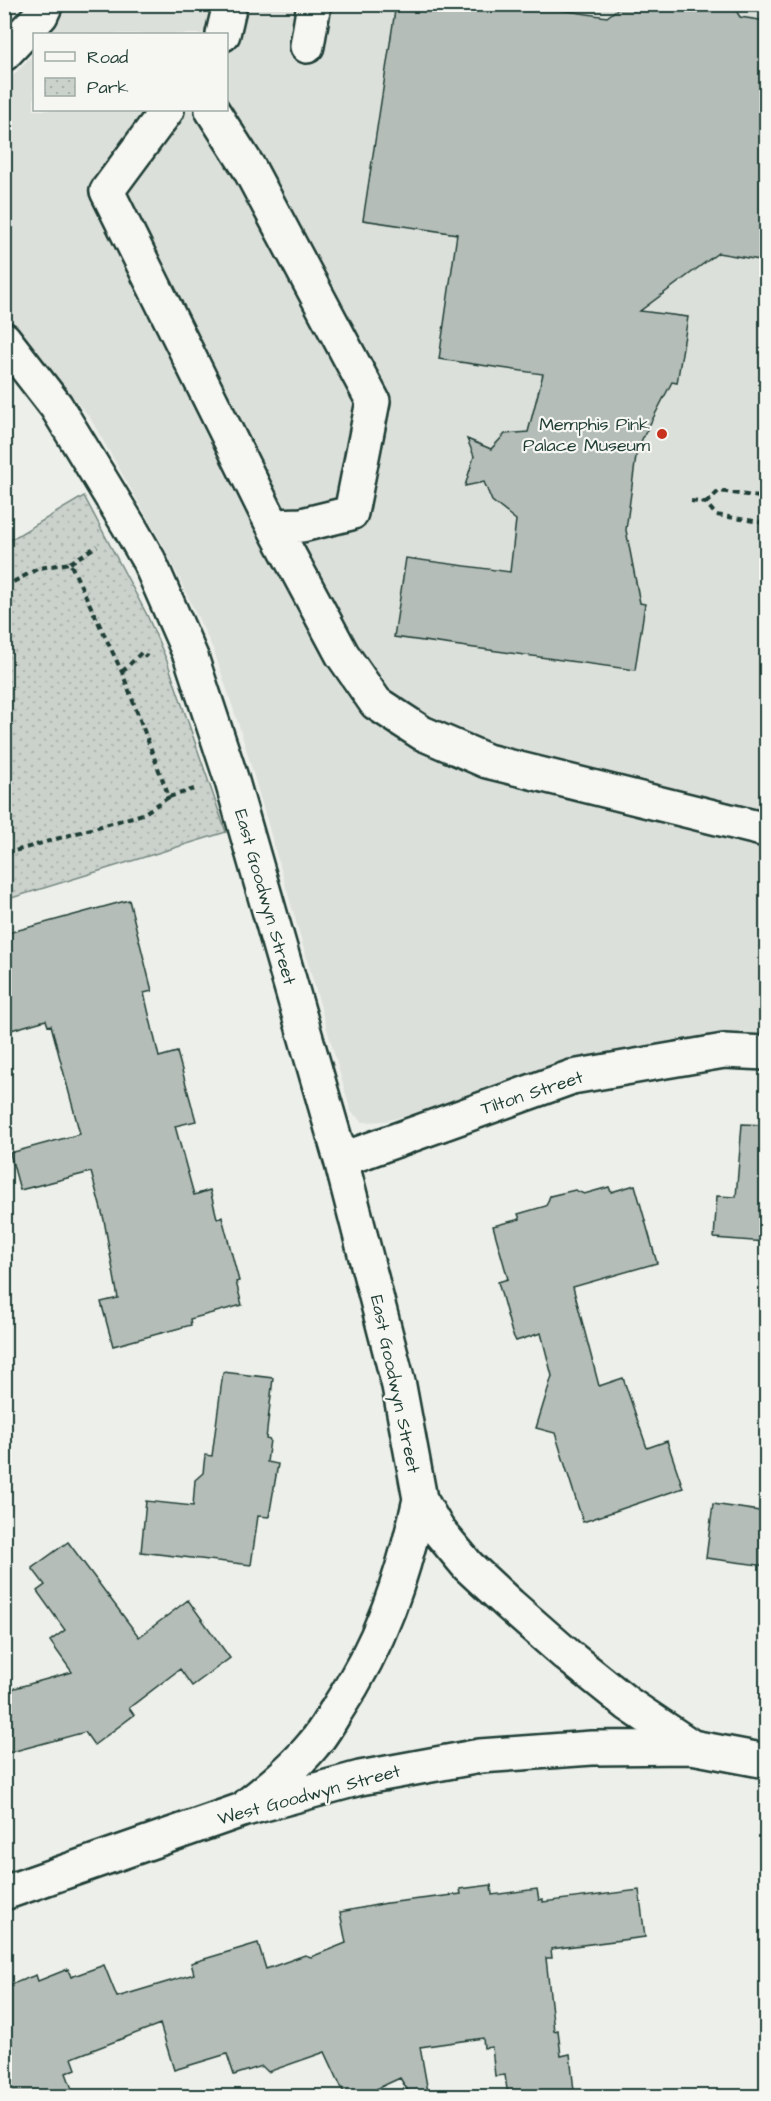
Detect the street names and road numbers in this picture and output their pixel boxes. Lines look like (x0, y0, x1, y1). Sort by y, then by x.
street label: East Goodwyn Street (227, 806, 302, 989)
street label: Tilton Street (478, 1065, 587, 1121)
street label: East Goodwyn Street (363, 1293, 426, 1476)
street label: West Goodwyn Street (215, 1758, 404, 1832)

